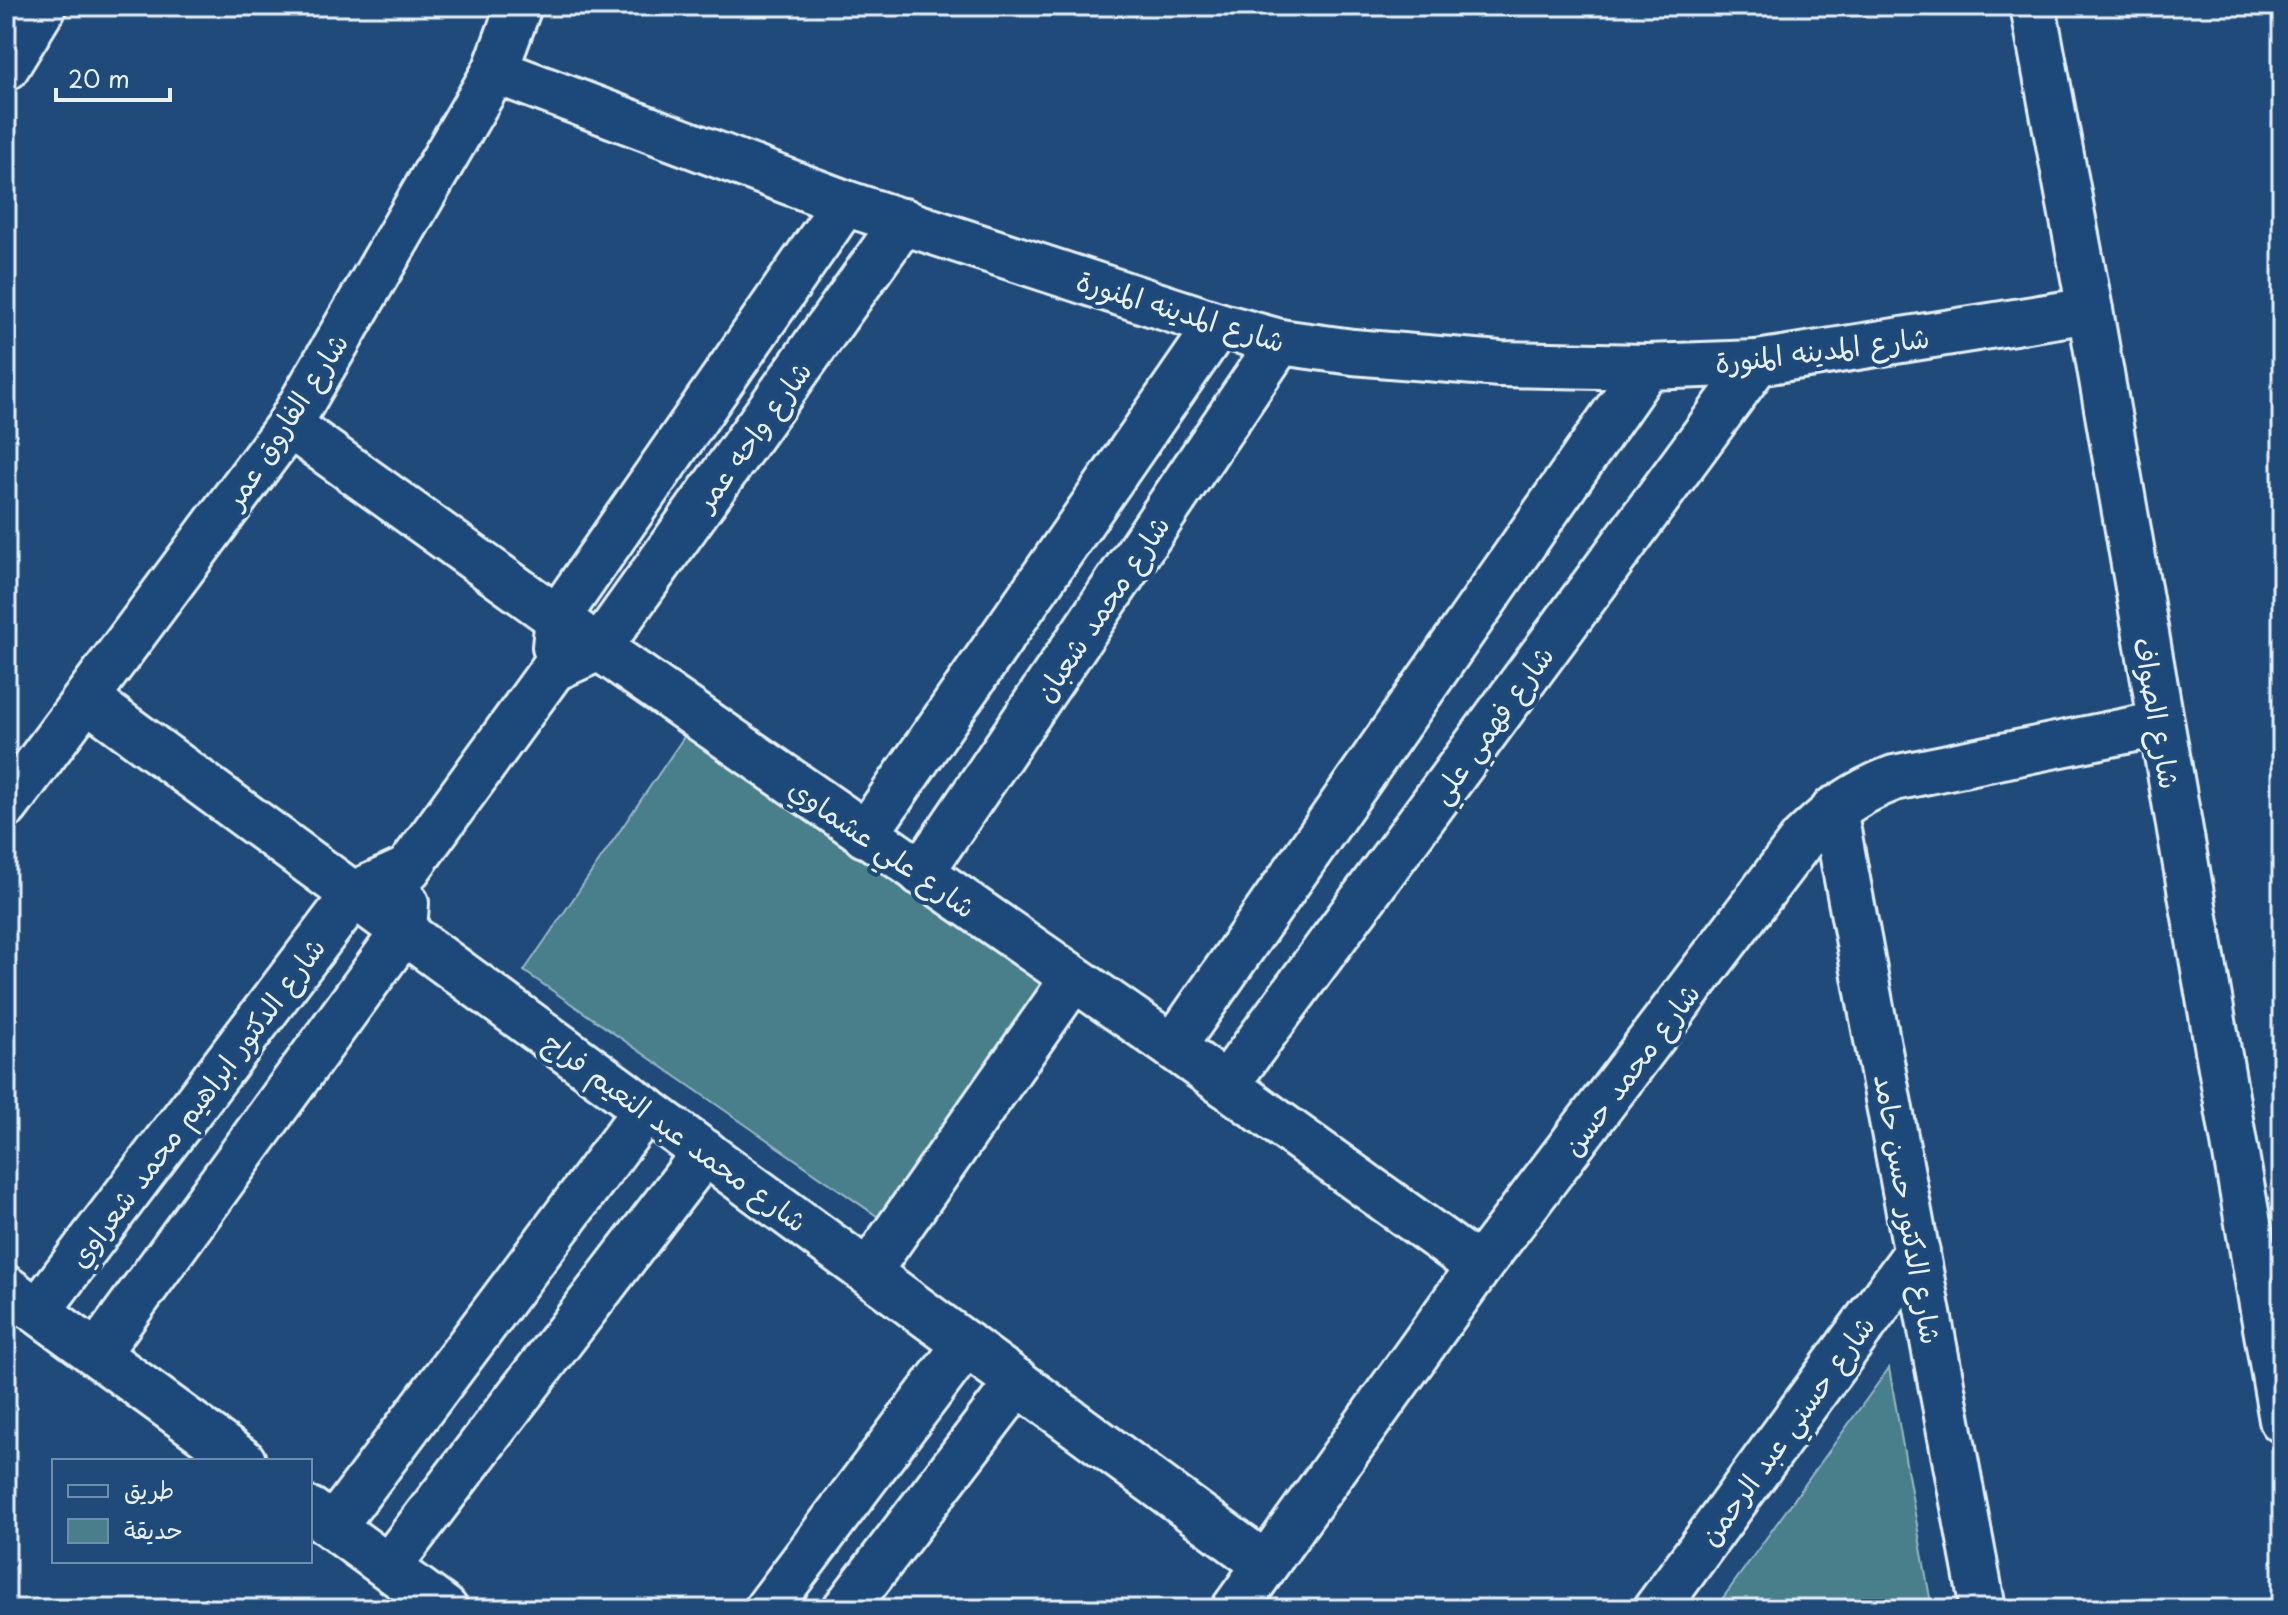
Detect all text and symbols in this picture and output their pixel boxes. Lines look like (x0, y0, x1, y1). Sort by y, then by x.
scale bar (56, 52, 170, 102)
text: 20 m (68, 60, 130, 96)
street label: شارع المدينه المنورة (1072, 258, 1290, 362)
street label: شارع المدينه المنورة (1712, 315, 1932, 383)
street label: شارع الفاروق عمر (211, 324, 358, 518)
street label: شارع واحه عمر (682, 351, 821, 520)
street label: شارع محمد شعبان (1023, 506, 1179, 710)
street label: شارع الصواف (2124, 634, 2192, 792)
street label: شارع فهمي علي (1419, 636, 1567, 815)
street label: شارع علي عشماوي (778, 766, 985, 932)
street label: شارع الدكتور ابراهيم محمد شعراوي (57, 928, 336, 1278)
street label: شارع محمد حسن (1551, 973, 1709, 1165)
street label: شارع محمد عبد النعيم فراج (534, 1020, 817, 1243)
street label: شارع الدكتور حسن حامد (1864, 1071, 1954, 1347)
street label: شارع حسني عبد الرحمن (1688, 1306, 1888, 1557)
legend (52, 1459, 312, 1563)
text: طريق (124, 1471, 174, 1507)
text: حديقة (124, 1511, 183, 1547)

